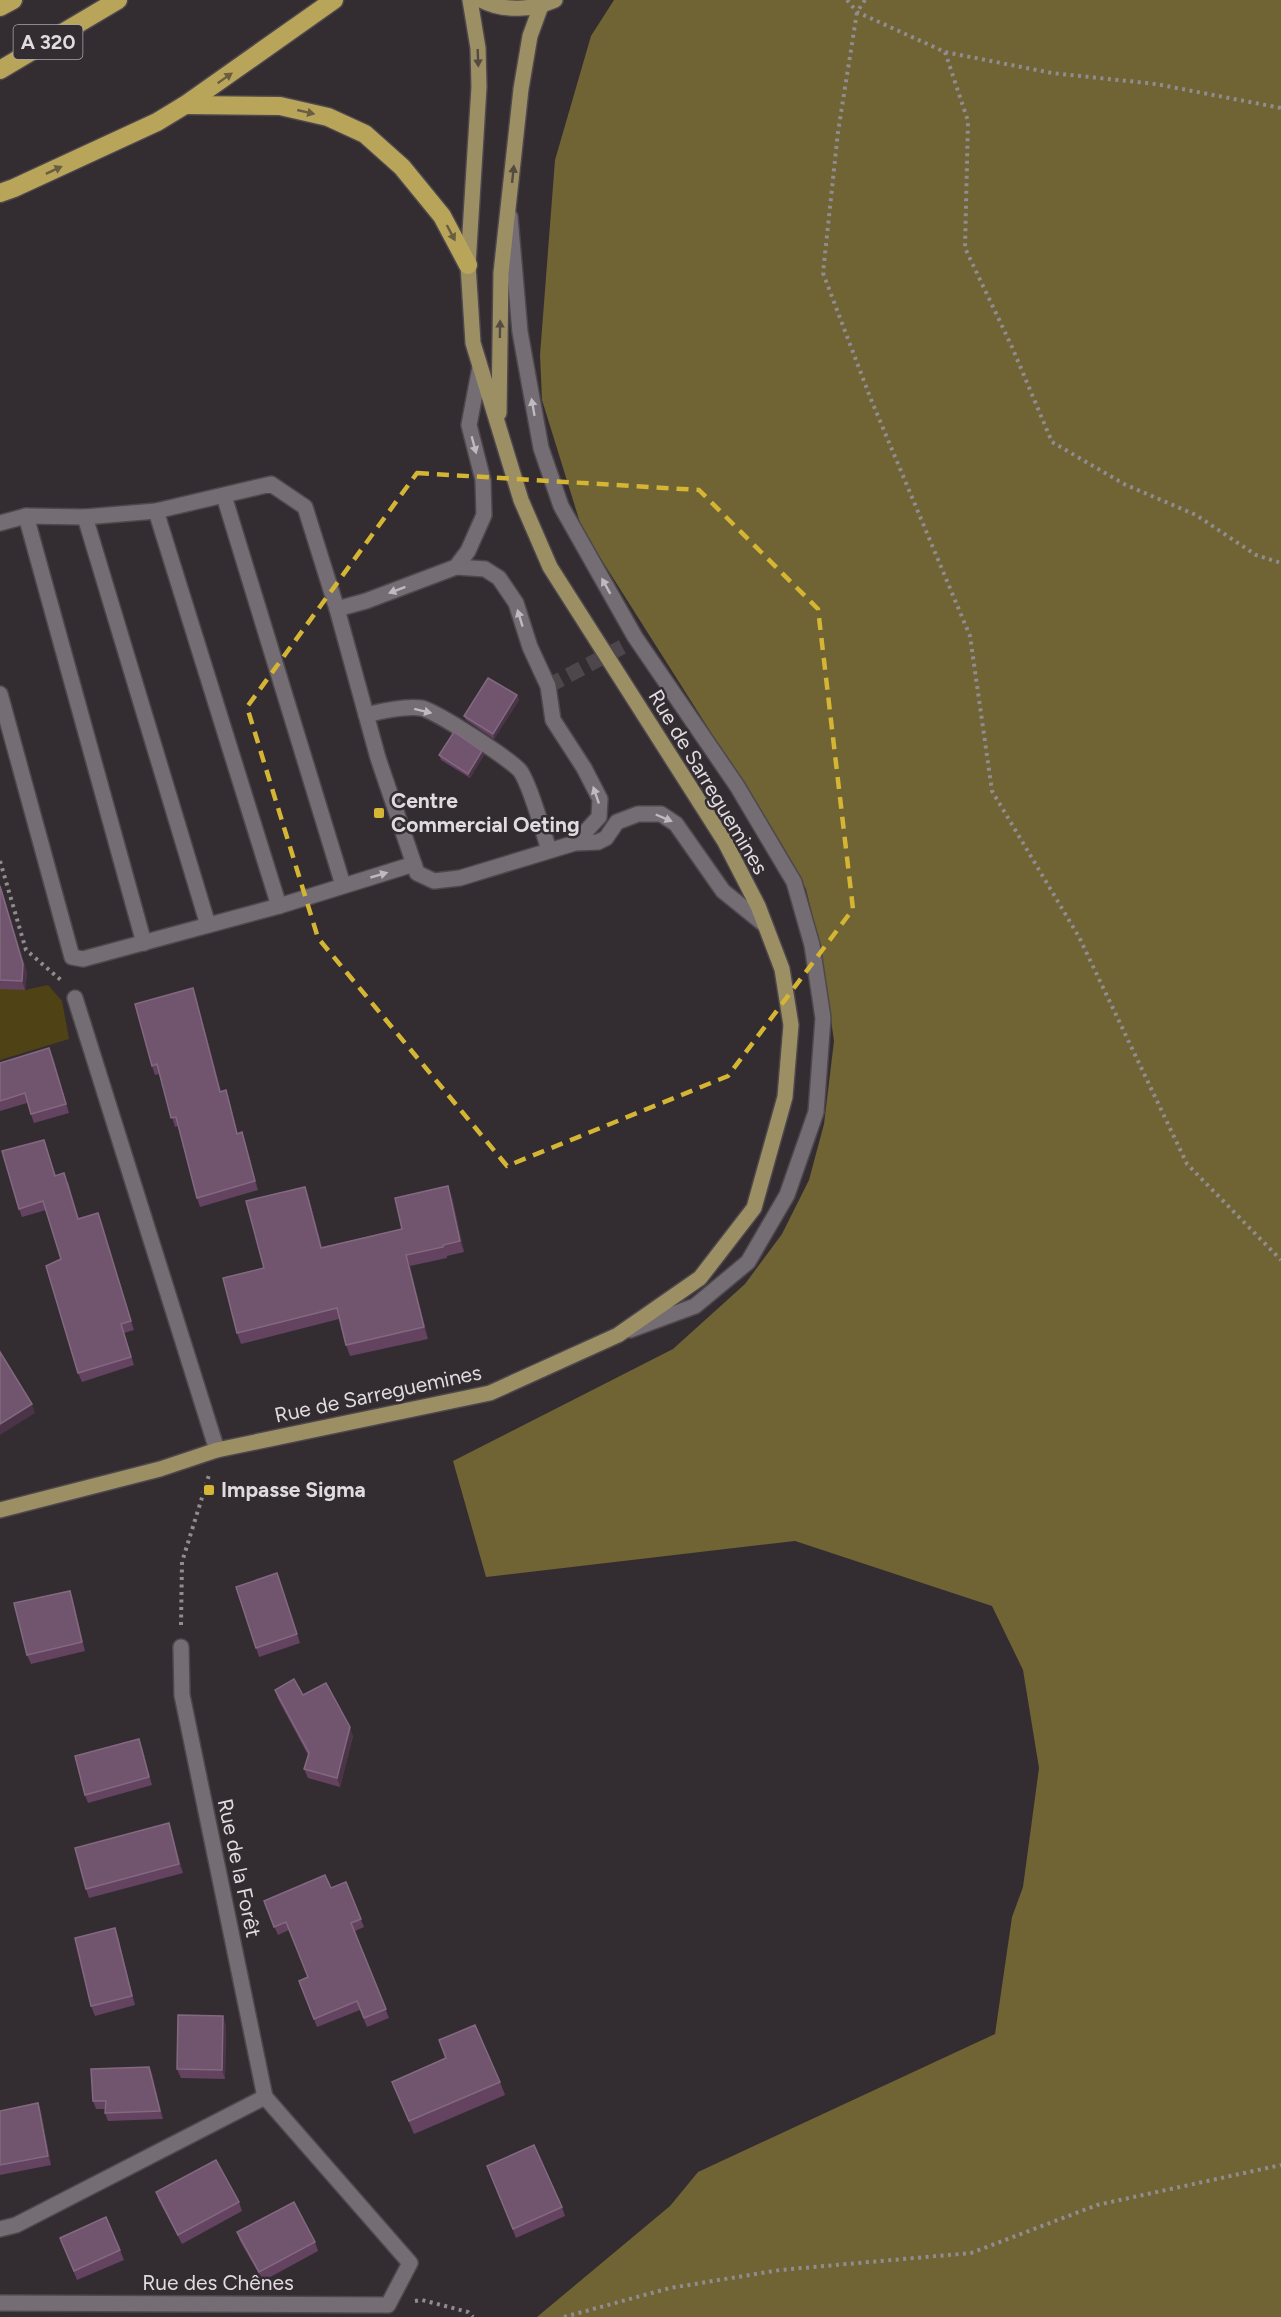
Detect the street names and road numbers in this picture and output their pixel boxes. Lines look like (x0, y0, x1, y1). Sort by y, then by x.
road number: A 320 (14, 25, 82, 59)
street label: Rue de Sarreguemines (643, 685, 773, 879)
street label: Rue de Sarreguemines (272, 1359, 484, 1428)
street label: Rue de la Forêt (213, 1796, 266, 1939)
street label: Rue des Chênes (142, 2270, 294, 2295)

